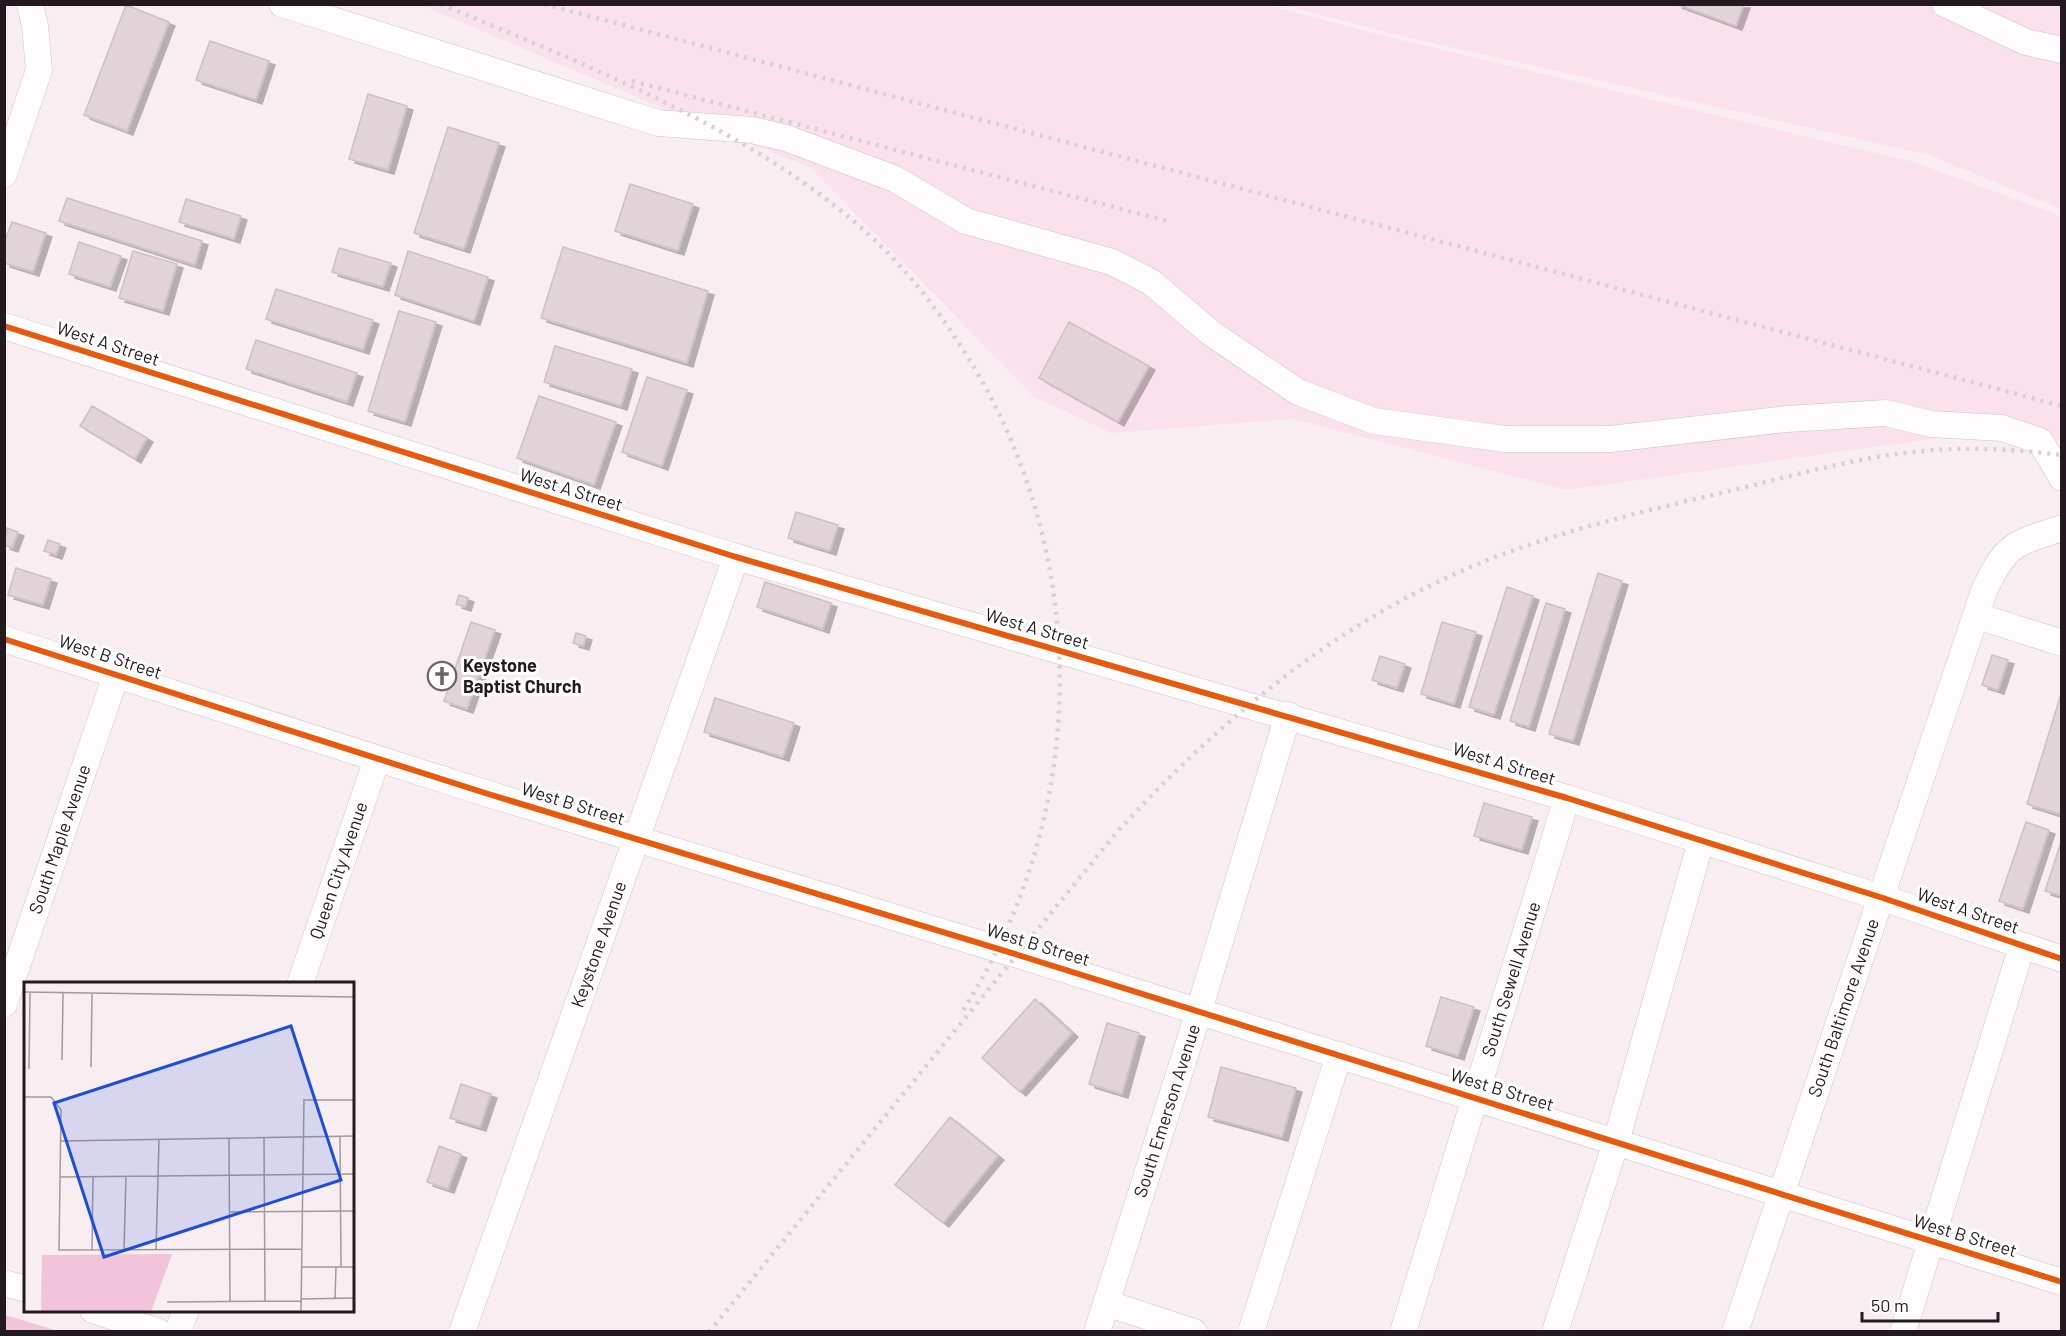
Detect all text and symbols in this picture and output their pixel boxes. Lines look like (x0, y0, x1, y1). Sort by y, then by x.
street label: West A Street (54, 316, 163, 370)
street label: West A Street (517, 463, 626, 515)
street label: West A Street (983, 603, 1092, 653)
street label: West B Street (56, 629, 165, 683)
place label: Keystone Baptist Church (463, 654, 582, 697)
church icon: Keystone Baptist Church (426, 660, 458, 692)
street label: West A Street (1450, 737, 1559, 789)
street label: South Maple Avenue (23, 761, 95, 917)
street label: West B Street (519, 777, 628, 829)
street label: Queen City Avenue (304, 799, 372, 942)
street label: Keystone Avenue (566, 878, 631, 1010)
street label: West A Street (1914, 882, 2022, 938)
street label: South Sewell Avenue (1476, 899, 1545, 1059)
street label: South Baltimore Avenue (1803, 915, 1883, 1100)
street label: West B Street (984, 918, 1093, 970)
inset map (24, 982, 354, 1312)
street label: South Emerson Avenue (1128, 1021, 1204, 1200)
street label: West B Street (1448, 1063, 1557, 1115)
street label: West B Street (1911, 1209, 2020, 1261)
scale bar (1862, 1285, 1998, 1323)
text: 50 m (1871, 1294, 1909, 1316)

